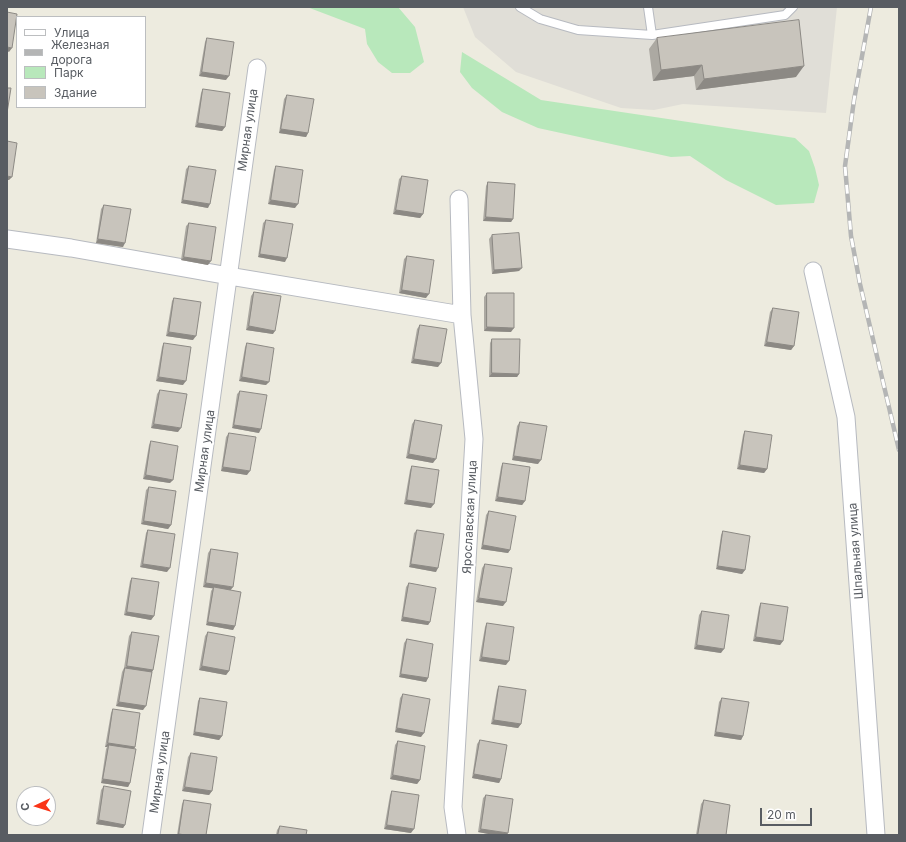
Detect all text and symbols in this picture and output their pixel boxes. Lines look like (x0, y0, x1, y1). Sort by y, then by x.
legend (16, 16, 146, 108)
text: Улица (54, 25, 89, 40)
text: Железная дорога (51, 37, 109, 67)
text: Парк (54, 65, 84, 80)
text: Здание (54, 85, 97, 100)
street label: Мирная улица (235, 88, 261, 172)
street label: Мирная улица (192, 409, 218, 493)
street label: Ярославская улица (460, 460, 480, 574)
street label: Шпальная улица (845, 502, 867, 600)
street label: Мирная улица (147, 730, 173, 814)
north arrow (16, 786, 56, 826)
scale bar (762, 800, 814, 826)
text: С (18, 802, 32, 811)
text: 20 m (767, 807, 796, 822)

